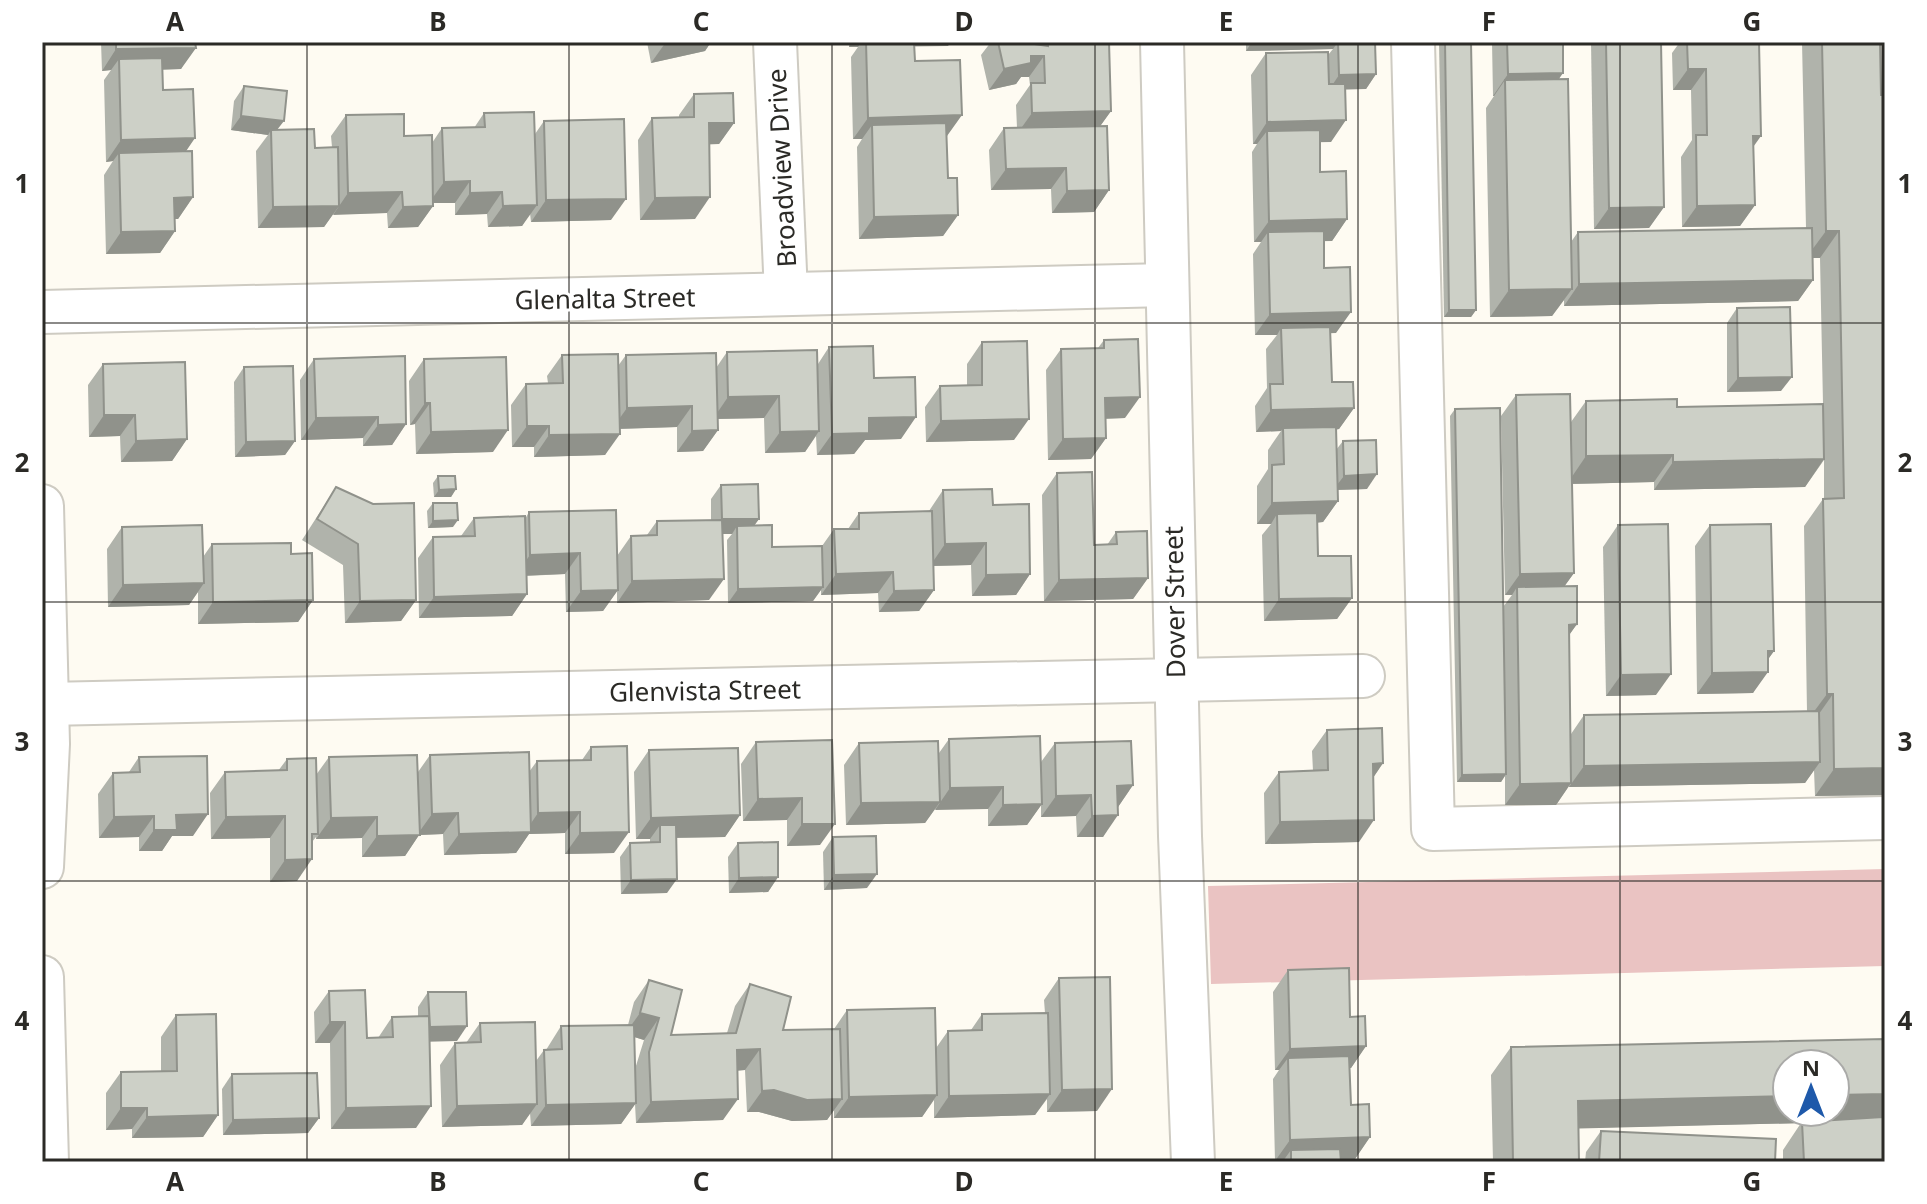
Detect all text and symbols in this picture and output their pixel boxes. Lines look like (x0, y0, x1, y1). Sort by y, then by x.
text: A (166, 3, 184, 39)
text: B (429, 3, 447, 39)
text: C (693, 3, 709, 39)
text: D (954, 3, 974, 39)
text: E (1219, 3, 1233, 39)
text: F (1482, 3, 1496, 39)
text: G (1743, 3, 1761, 39)
street label: Broadview Drive (758, 68, 804, 268)
text: 1 (15, 165, 29, 201)
text: 1 (1898, 165, 1912, 201)
street label: Glenalta Street (514, 278, 696, 318)
text: 2 (15, 444, 30, 480)
text: 2 (1898, 444, 1913, 480)
street label: Dover Street (1155, 526, 1193, 678)
street label: Glenvista Street (609, 670, 801, 710)
text: 3 (15, 723, 29, 759)
text: 3 (1898, 723, 1912, 759)
text: 4 (15, 1002, 30, 1038)
text: 4 (1898, 1002, 1913, 1038)
north arrow (1771, 1048, 1851, 1128)
text: N (1802, 1052, 1820, 1082)
text: A (166, 1163, 184, 1199)
text: B (429, 1163, 447, 1199)
text: C (693, 1163, 709, 1199)
text: D (954, 1163, 974, 1199)
text: E (1219, 1163, 1233, 1199)
text: F (1482, 1163, 1496, 1199)
text: G (1743, 1163, 1761, 1199)

